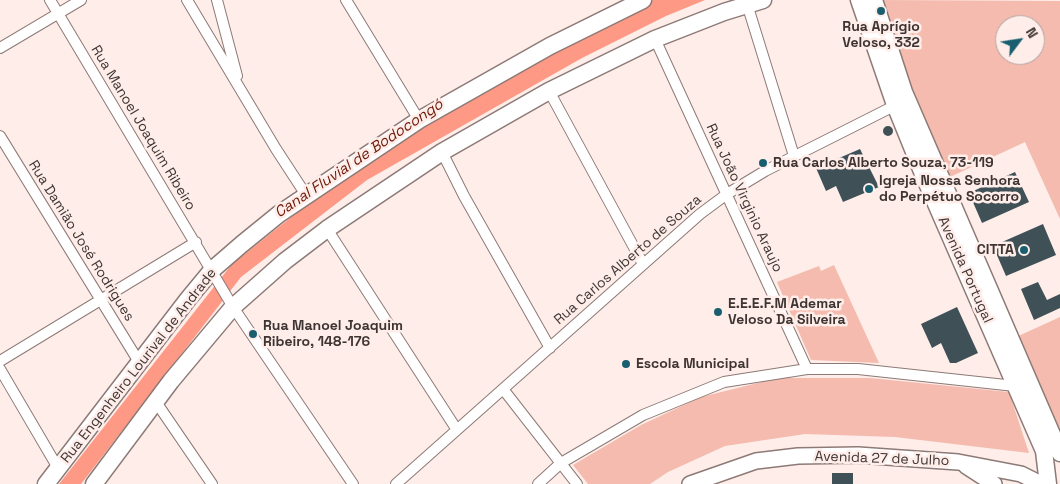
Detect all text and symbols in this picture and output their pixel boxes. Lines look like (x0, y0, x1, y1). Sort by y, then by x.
marker: Rua Aprígio Veloso, 332 (875, 5, 887, 17)
north arrow (995, 15, 1045, 65)
place label: Rua Aprígio Veloso, 332 (842, 19, 920, 52)
text: N (1022, 24, 1042, 41)
street label: Rua Manoel Joaquim Ribeiro (87, 42, 199, 214)
water label: Canal Fluvial de Bodocongó (271, 96, 447, 222)
street label: Rua João Virginio Araujo (702, 121, 786, 275)
place label: Rua Carlos Alberto Souza, 73-119 (773, 155, 994, 171)
marker: Rua Carlos Alberto Souza, 73-119 (757, 157, 769, 169)
street label: Rua Damião José Rodrigues (25, 158, 137, 324)
place label: Igreja Nossa Senhora do Perpétuo Socorro (879, 173, 1020, 206)
marker: Igreja Nossa Senhora do Perpétuo Socorro (863, 183, 875, 195)
street label: Rua Carlos Alberto de Souza (551, 191, 705, 329)
street label: Avenida Portugal (934, 214, 996, 326)
place label: CITTA (977, 242, 1014, 258)
marker: CITTA (1018, 244, 1030, 256)
street label: Rua Engenheiro Lourival de Andrade (58, 265, 220, 467)
place label: E.E.E.F.M Ademar Veloso Da Silveira (728, 296, 846, 328)
marker: E.E.E.F.M Ademar Veloso Da Silveira (712, 306, 724, 318)
place label: Rua Manoel Joaquim Ribeiro, 148-176 (263, 318, 403, 351)
marker: Rua Manoel Joaquim Ribeiro, 148-176 (247, 328, 259, 340)
place label: Escola Municipal (636, 356, 749, 372)
marker: Escola Municipal (620, 358, 632, 370)
street label: Avenida 27 de Julho (814, 448, 950, 470)

